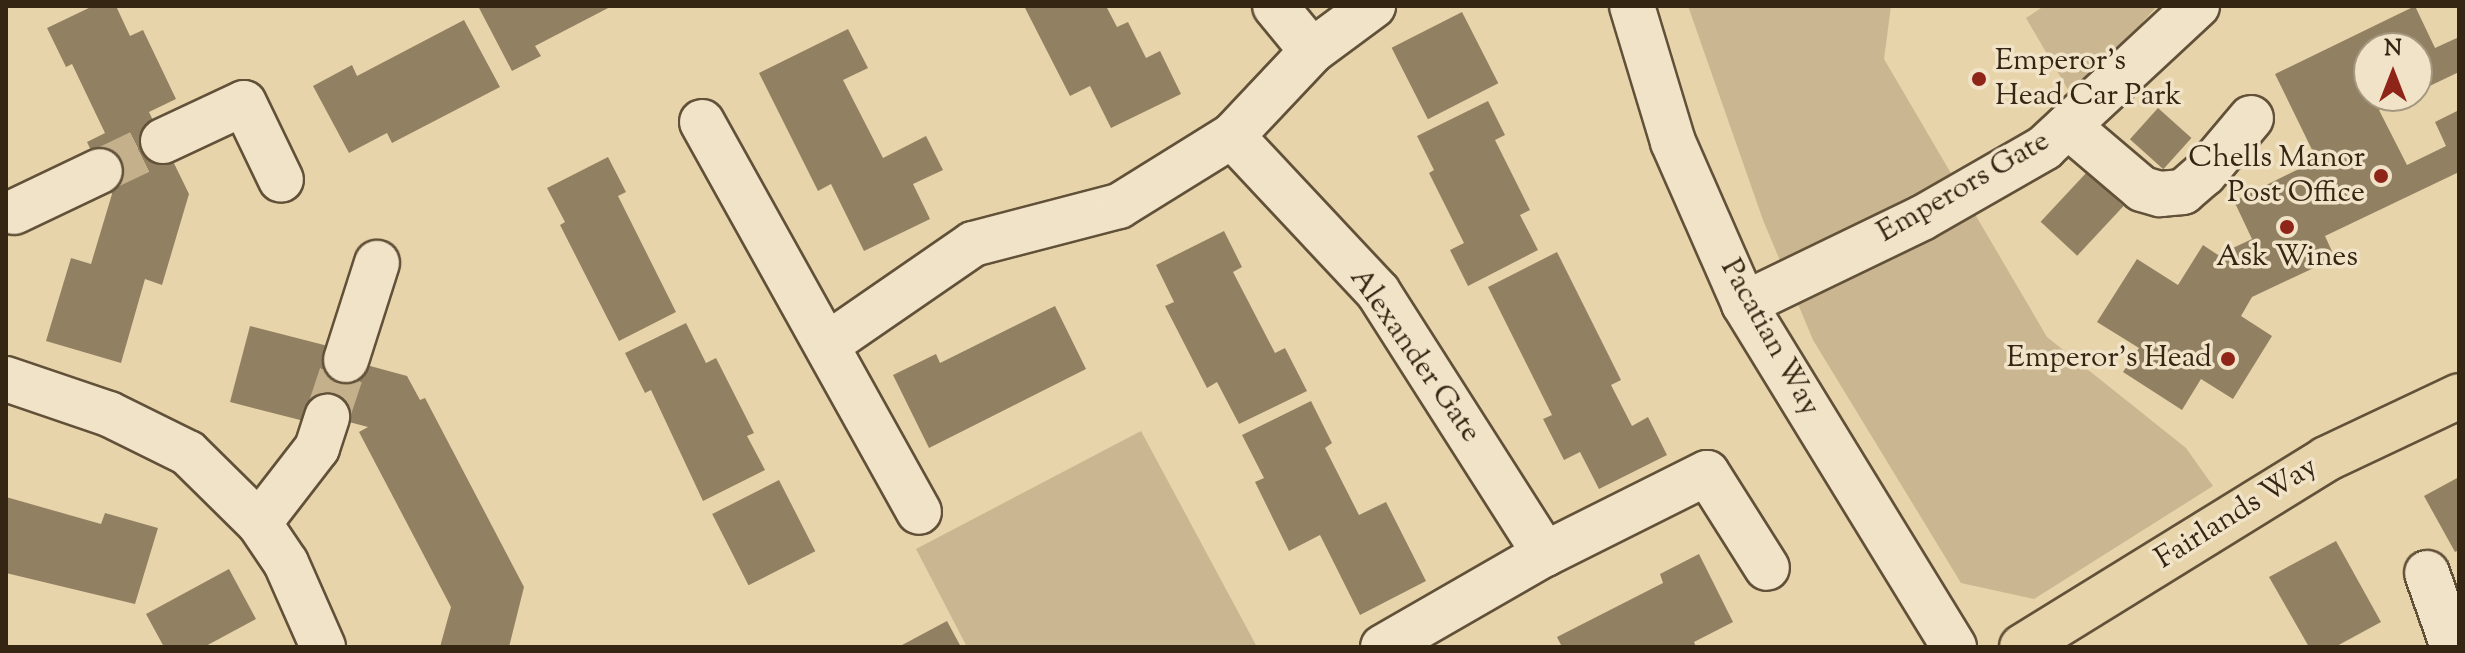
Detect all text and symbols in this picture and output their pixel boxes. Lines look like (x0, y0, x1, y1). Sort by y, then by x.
north arrow (2353, 32, 2433, 112)
text: N (2384, 34, 2402, 66)
place label: Emperor's Head Car Park (1995, 44, 2182, 114)
marker: Emperor's Head Car Park (1970, 70, 1988, 88)
street label: Emperors Gate (1872, 124, 2056, 252)
place label: Chells Manor Post Office (2188, 141, 2365, 212)
marker: Chells Manor Post Office (2372, 167, 2390, 185)
marker: Ask Wines (2278, 218, 2296, 236)
place label: Ask Wines (2216, 240, 2358, 276)
street label: Pacatian Way (1711, 253, 1827, 423)
street label: Alexander Gate (1341, 262, 1487, 450)
place label: Emperor's Head (2007, 341, 2212, 377)
marker: Emperor's Head (2219, 350, 2237, 368)
street label: Fairlands Way (2149, 450, 2325, 578)

